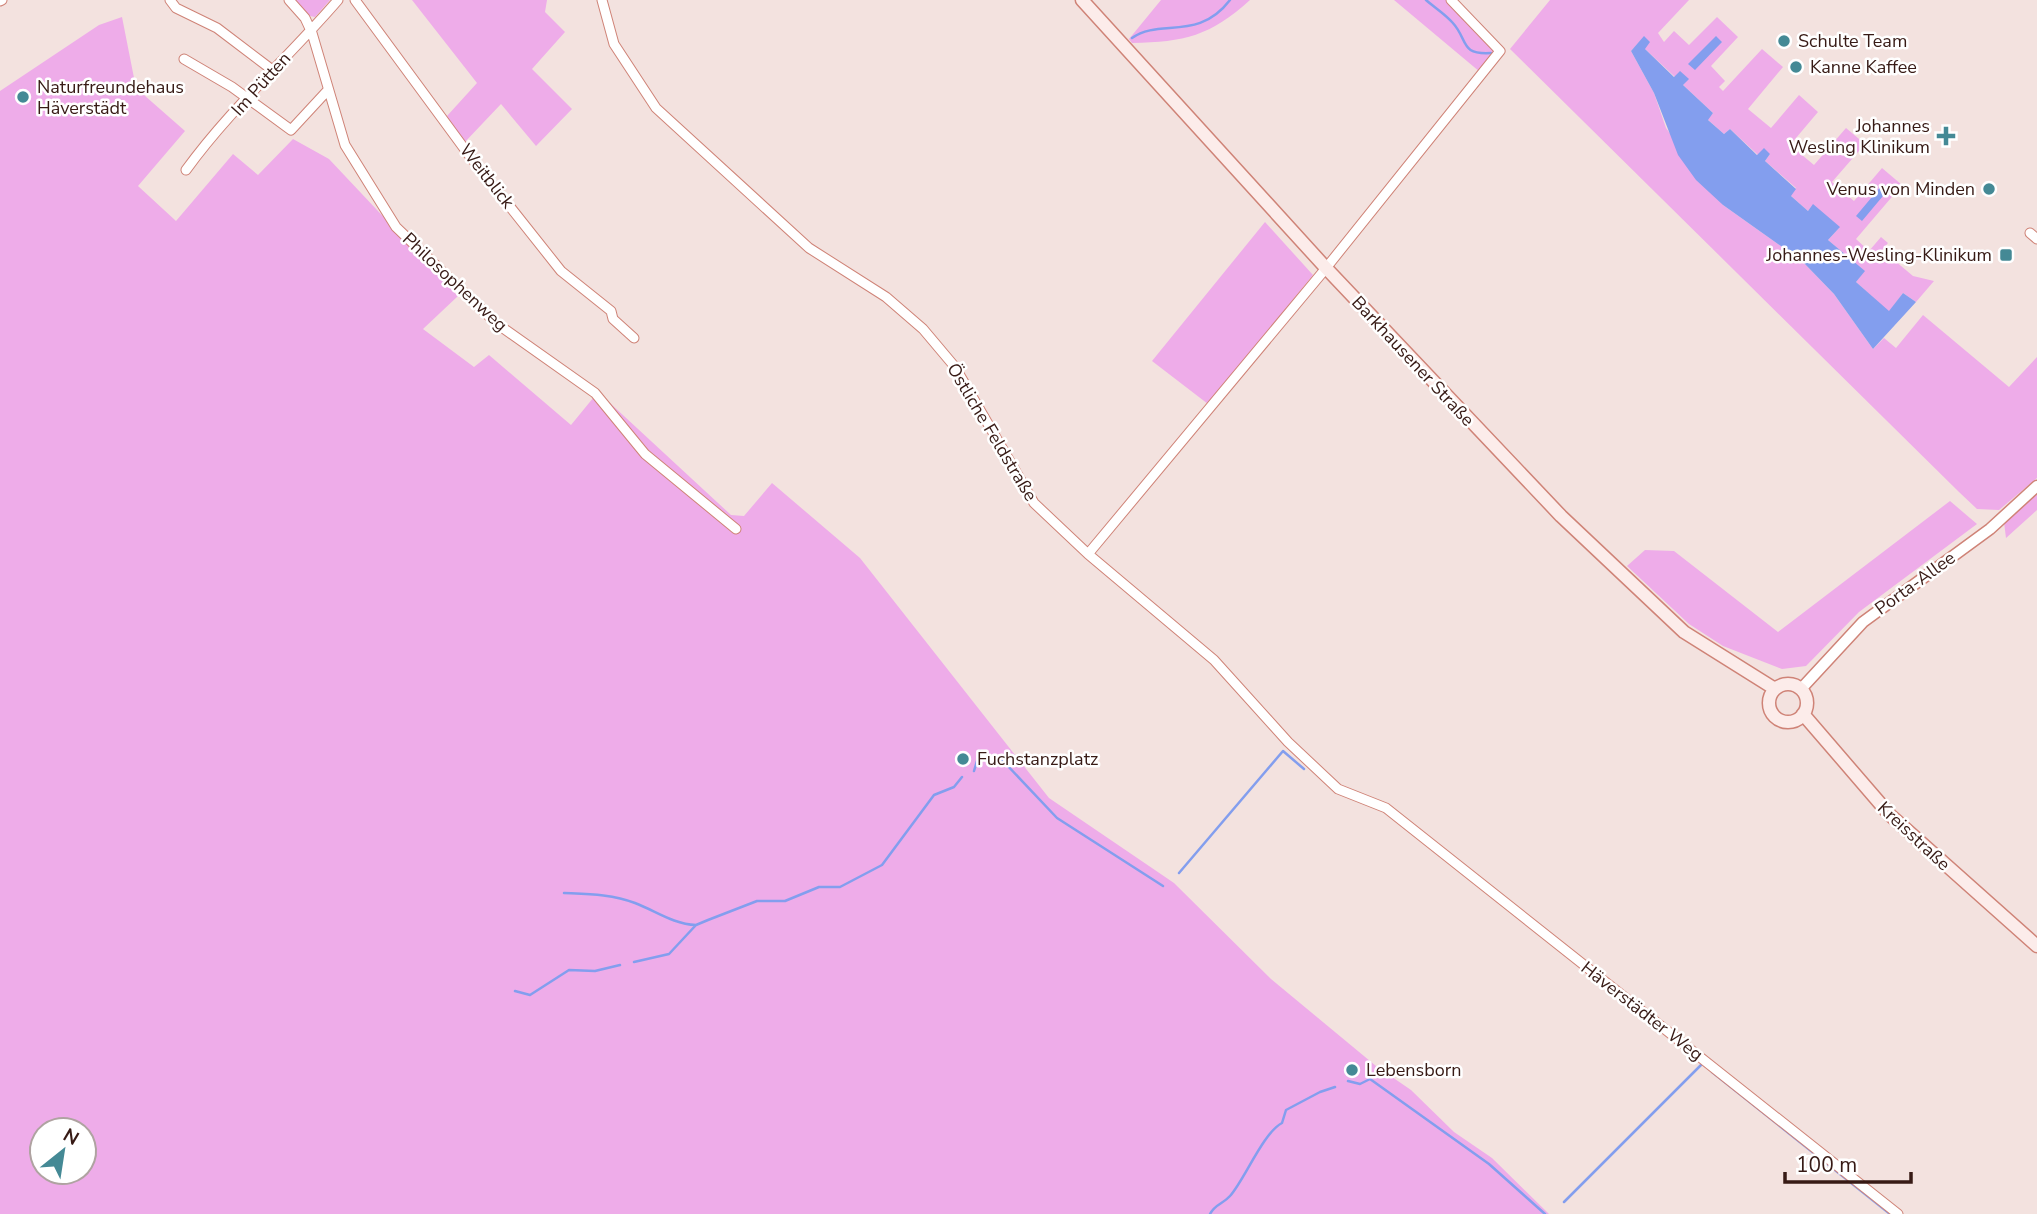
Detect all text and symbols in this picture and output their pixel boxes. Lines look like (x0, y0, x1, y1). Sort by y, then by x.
place label: Schulte Team (1798, 29, 1907, 53)
marker: Schulte Team (1776, 33, 1792, 49)
street label: Im Pütten (226, 47, 296, 121)
place label: Kanne Kaffee (1810, 55, 1917, 79)
marker: Kanne Kaffee (1788, 59, 1804, 75)
place label: Naturfreundehaus Häverstädt (37, 75, 184, 120)
marker: Naturfreundehaus Häverstädt (15, 89, 31, 105)
place label: Johannes Wesling Klinikum (1788, 114, 1930, 159)
marker: Johannes Wesling Klinikum (1936, 126, 1956, 146)
street label: Weitblick (454, 139, 521, 214)
place label: Venus von Minden (1825, 177, 1975, 201)
marker: Venus von Minden (1981, 181, 1997, 197)
street label: Philosophenweg (397, 227, 513, 337)
place label: Johannes-Wesling-Klinikum (1765, 243, 1992, 267)
marker: Johannes-Wesling-Klinikum (1998, 247, 2014, 263)
street label: Barkhausener Straße (1346, 291, 1480, 431)
street label: Östliche Feldstraße (941, 358, 1043, 506)
street label: Porta-Allee (1870, 546, 1960, 620)
place label: Fuchstanzplatz (977, 747, 1098, 771)
marker: Fuchstanzplatz (955, 751, 971, 767)
street label: Kreisstraße (1872, 796, 1956, 876)
street label: Häverstädter Weg (1576, 956, 1708, 1066)
place label: Lebensborn (1366, 1058, 1461, 1082)
marker: Lebensborn (1344, 1062, 1360, 1078)
north arrow (28, 1116, 98, 1186)
text: N (58, 1122, 84, 1152)
scale bar (1785, 1140, 1911, 1184)
text: 100 m (1796, 1151, 1857, 1179)

